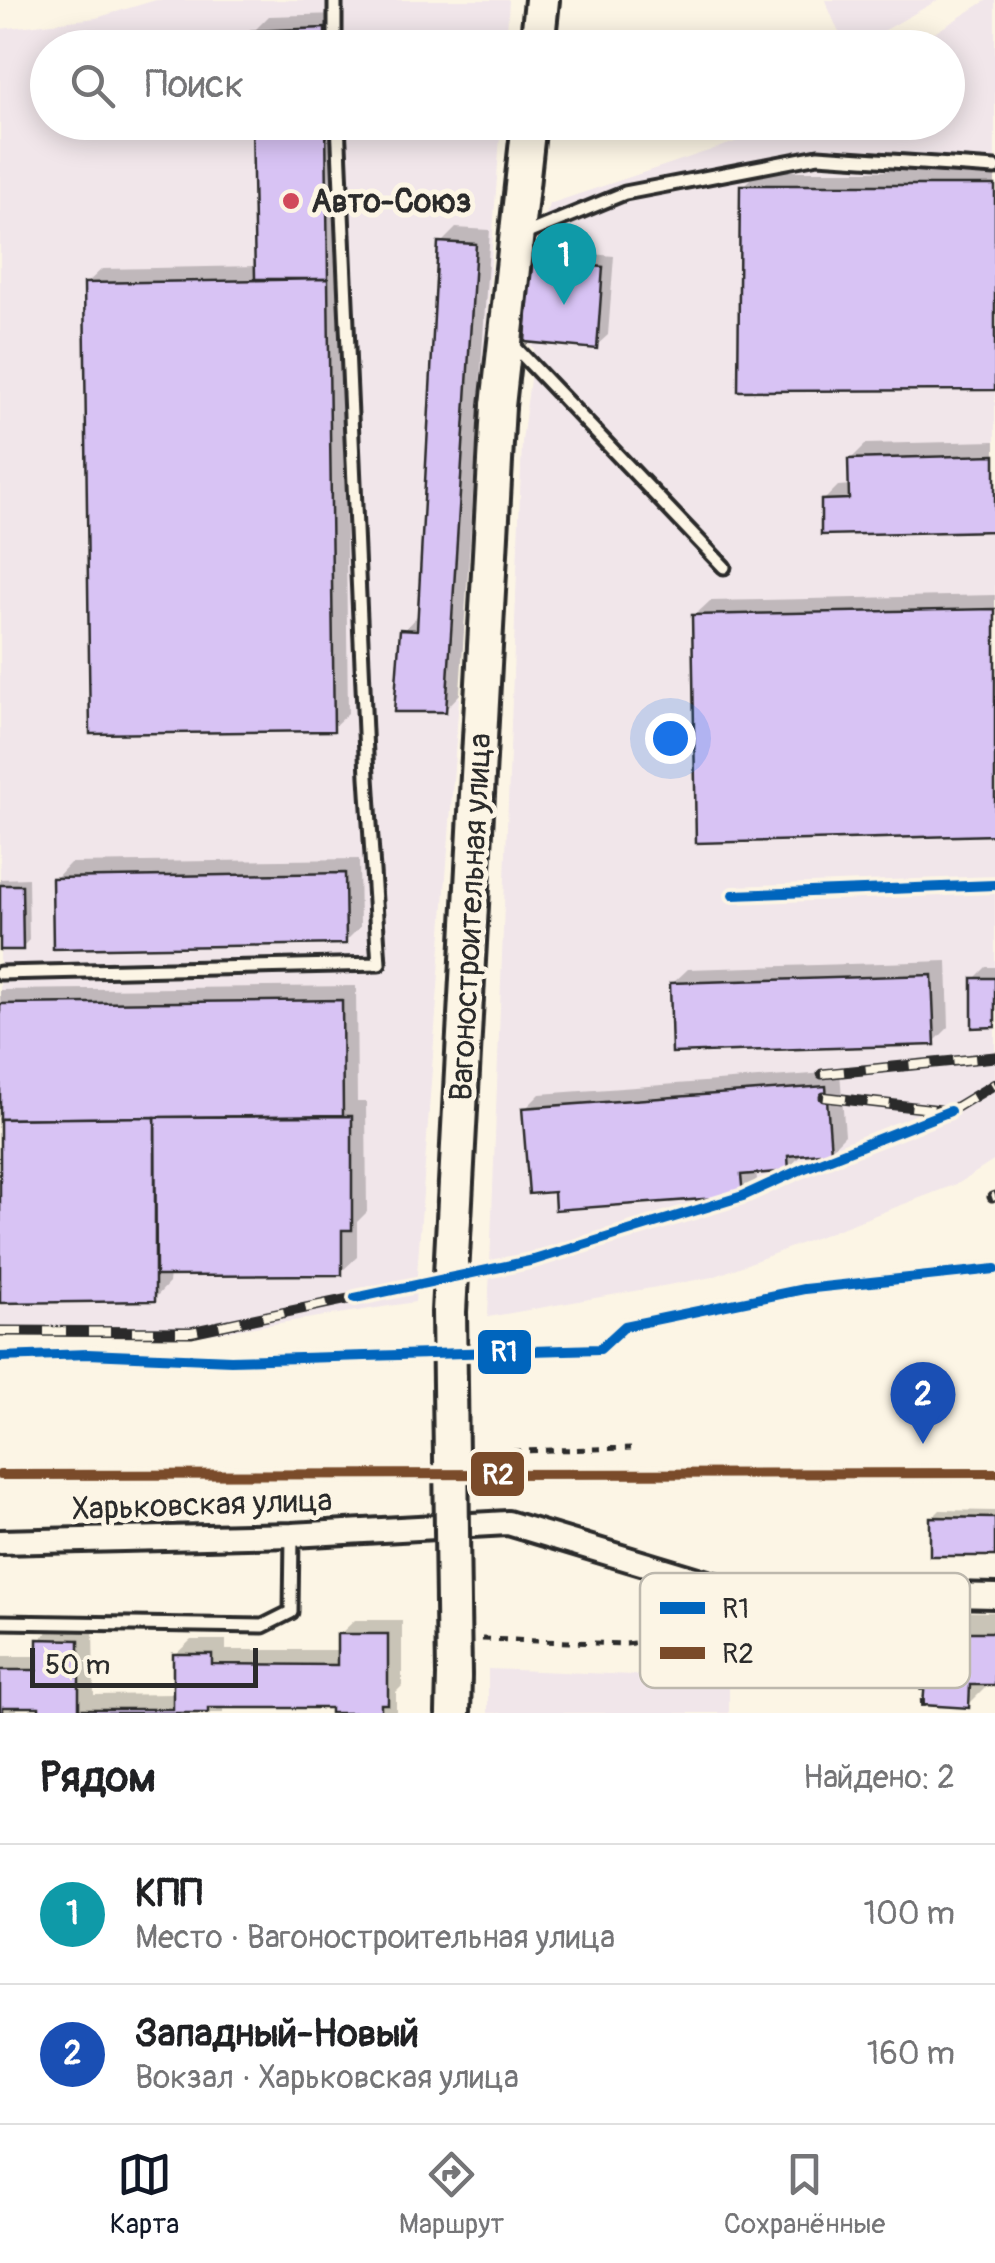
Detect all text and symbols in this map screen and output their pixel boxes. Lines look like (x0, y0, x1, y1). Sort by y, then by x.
search box (30, 30, 965, 140)
icon: search (65, 58, 120, 113)
text: Поиск (145, 61, 244, 109)
place label: Авто-Союз (311, 182, 472, 222)
marker: Авто-Союз (280, 190, 302, 212)
pin: 1 (532, 222, 596, 305)
your location (645, 713, 696, 764)
street label: Вагоностроительная улица (441, 732, 501, 1102)
line badge: R1 (476, 1328, 533, 1376)
text: R1 (490, 1335, 518, 1370)
pin: 2 (890, 1362, 956, 1444)
line badge: R2 (469, 1450, 526, 1498)
text: R2 (482, 1458, 514, 1493)
street label: Харьковская улица (71, 1480, 333, 1530)
legend (640, 1573, 970, 1688)
text: R1 (722, 1592, 749, 1627)
text: R2 (722, 1637, 754, 1672)
scale bar (30, 1643, 258, 1688)
text: 50 m (45, 1648, 110, 1683)
text: Рядом (40, 1752, 156, 1804)
text: Найдено: 2 (803, 1758, 955, 1798)
text: КПП (135, 1870, 202, 1918)
text: 1 (66, 1894, 79, 1934)
text: 100 m (863, 1894, 955, 1934)
text: Место · Вагоностроительная улица (135, 1918, 615, 1958)
text: Западный-Новый (135, 2010, 419, 2058)
text: 2 (64, 2034, 81, 2074)
text: 160 m (867, 2034, 955, 2074)
text: Вокзал · Харьковская улица (135, 2058, 519, 2098)
tab: Карта (110, 2147, 179, 2242)
tab: Маршрут (399, 2147, 504, 2242)
tab: Сохранённые (724, 2147, 885, 2242)

